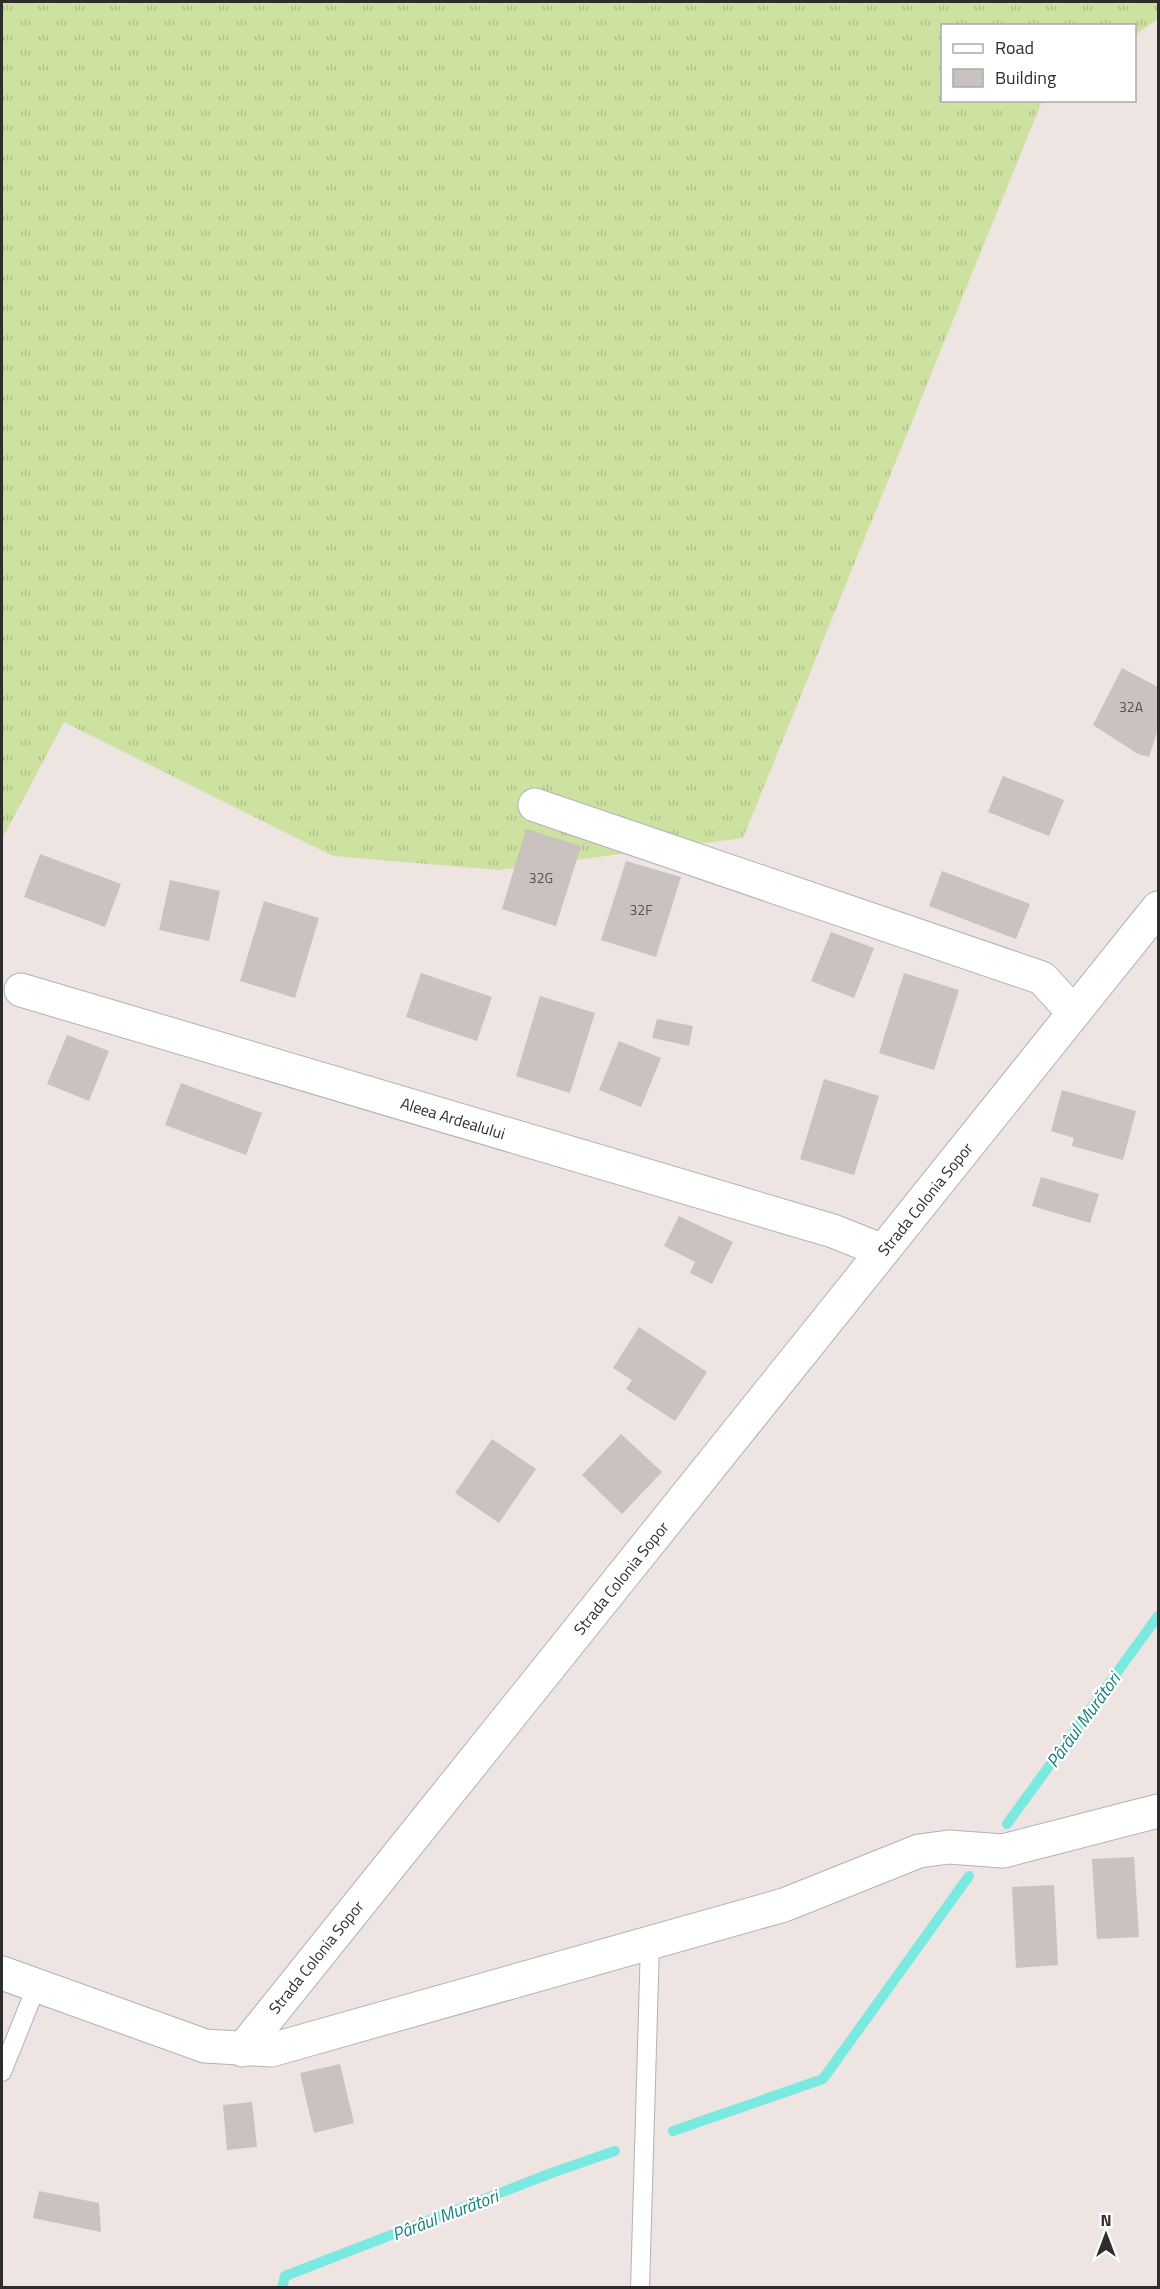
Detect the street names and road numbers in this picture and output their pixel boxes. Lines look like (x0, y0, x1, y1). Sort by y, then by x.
street label: Aleea Ardealului (398, 1091, 508, 1145)
street label: Strada Colonia Sopor (872, 1137, 979, 1261)
street label: Strada Colonia Sopor (568, 1516, 675, 1640)
street label: Strada Colonia Sopor (263, 1895, 370, 2019)

